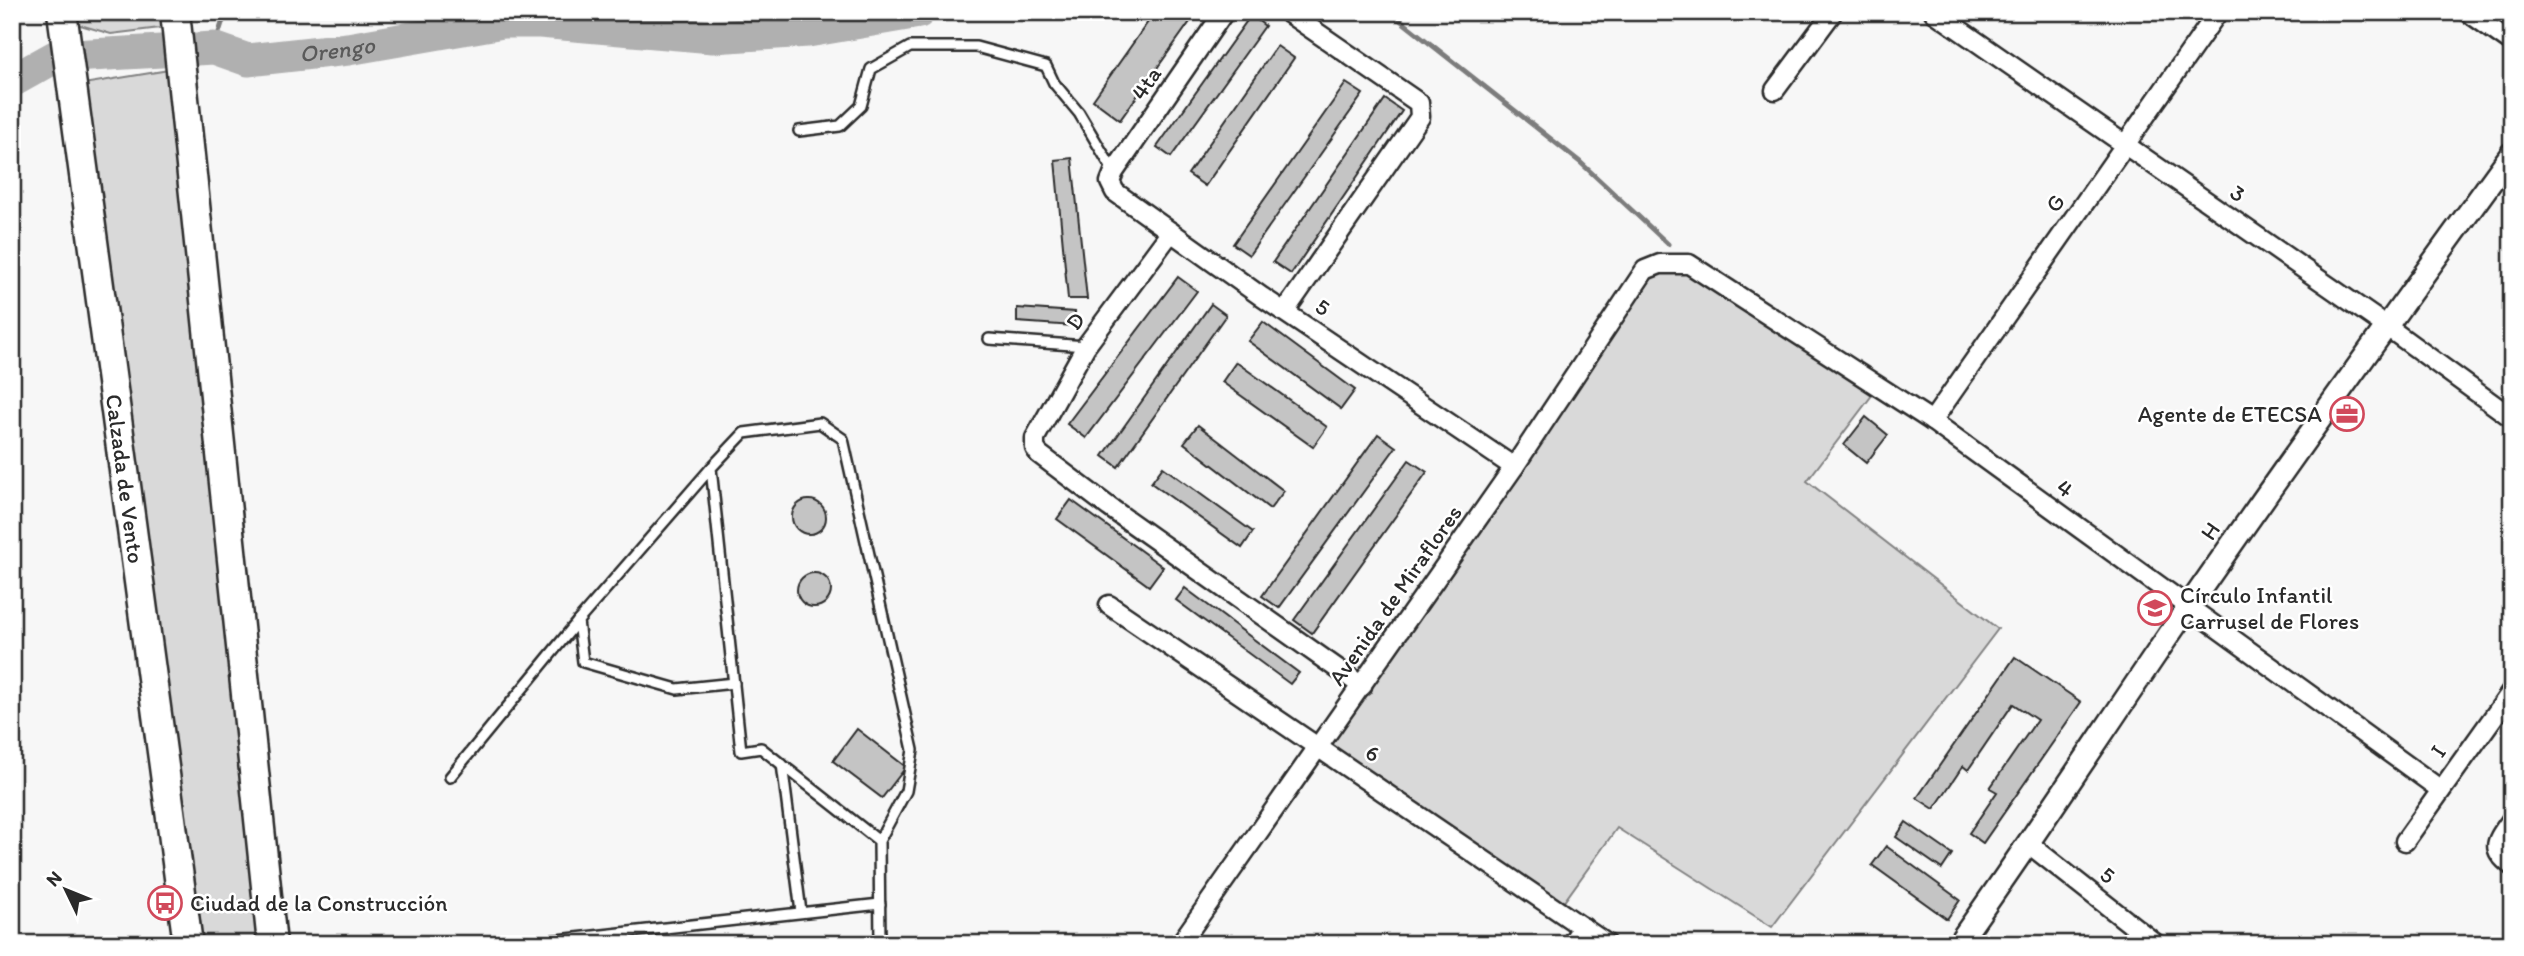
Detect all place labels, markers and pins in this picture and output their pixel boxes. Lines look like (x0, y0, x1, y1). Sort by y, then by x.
office icon: Agente de ETECSA (2328, 395, 2366, 433)
place label: Agente de ETECSA (2138, 400, 2322, 428)
place label: Círculo Infantil Carrusel de Flores (2180, 581, 2359, 635)
school or university icon: Círculo Infantil Carrusel de Flores (2136, 589, 2174, 627)
bus stop icon: Ciudad de la Construcción (146, 884, 184, 922)
place label: Ciudad de la Construcción (190, 889, 448, 917)

